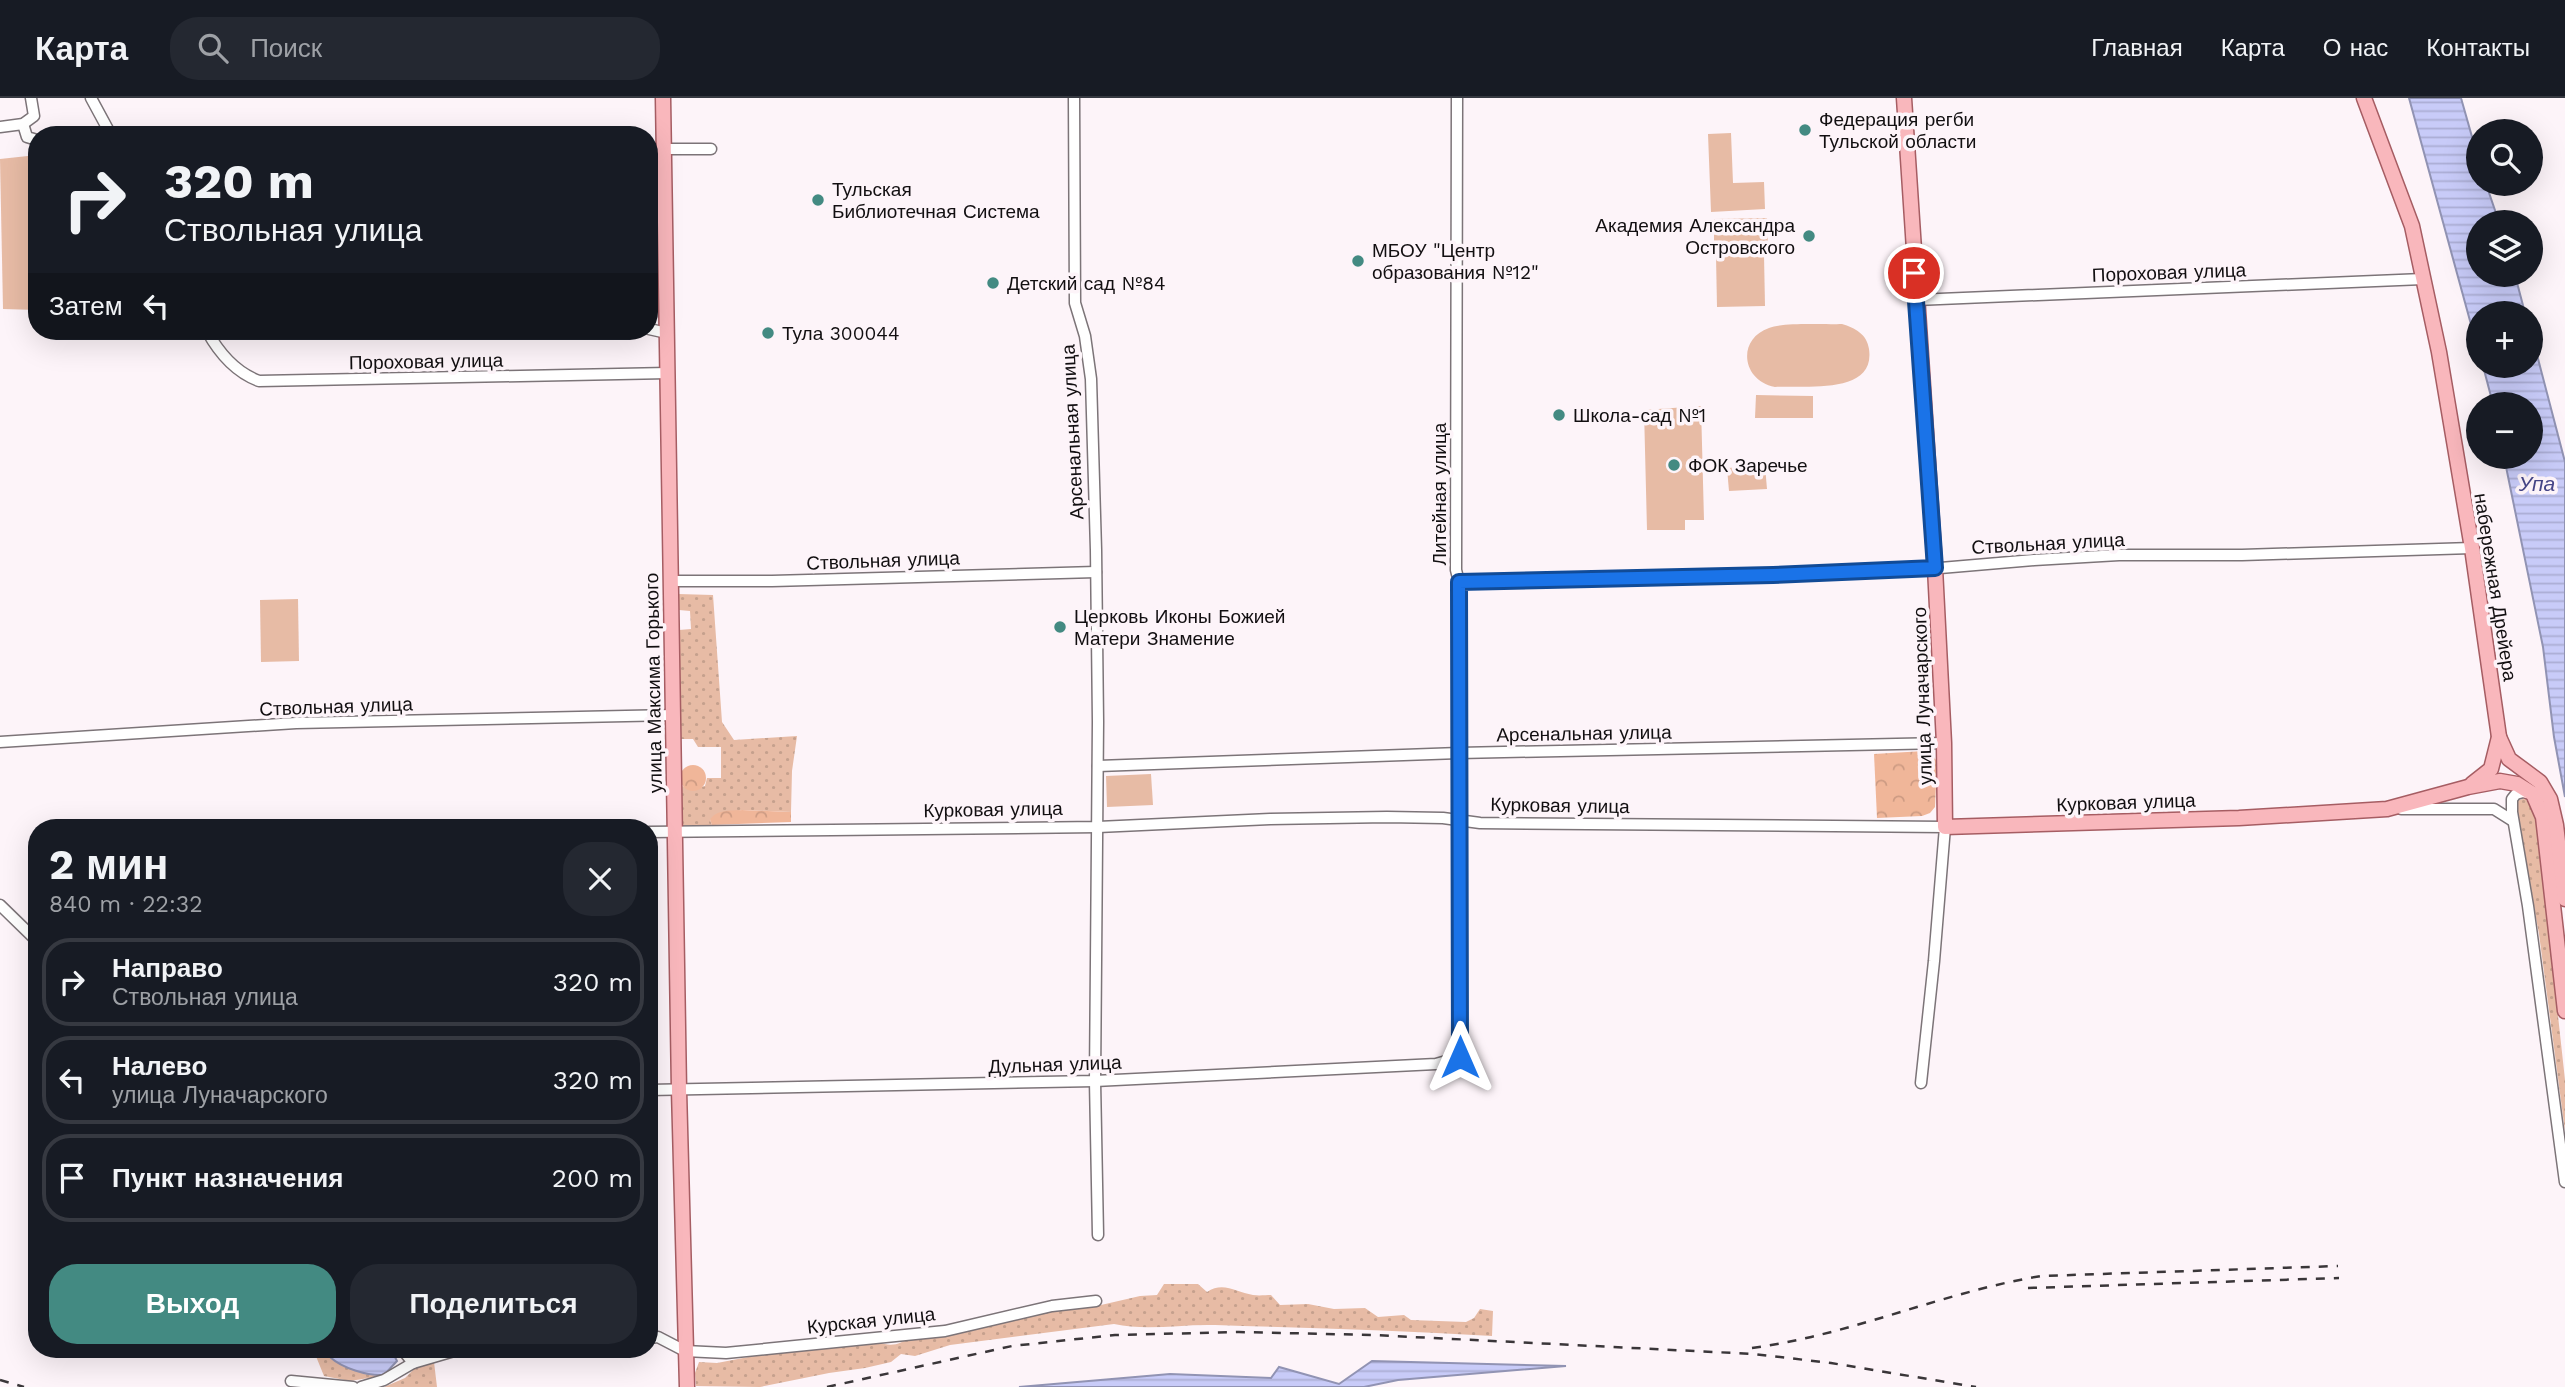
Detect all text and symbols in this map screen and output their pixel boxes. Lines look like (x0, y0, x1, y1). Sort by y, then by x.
search box (170, 17, 660, 80)
text: Карта (35, 29, 128, 68)
icon: search (194, 29, 232, 67)
text: Поиск (250, 33, 322, 63)
text: Главная (2091, 34, 2183, 62)
text: Карта (2221, 34, 2285, 62)
text: О нас (2323, 34, 2388, 62)
text: Контакты (2426, 34, 2530, 62)
place label: Федерация регби Тульской области (1819, 108, 1976, 153)
map controls (2466, 119, 2543, 469)
button: search (2466, 119, 2543, 196)
marker: Федерация регби Тульской области (1797, 122, 1813, 138)
text: 320 m (164, 152, 314, 210)
icon: right (49, 154, 140, 245)
place label: Тульская Библиотечная Система (832, 178, 1040, 223)
marker: Тульская Библиотечная Система (810, 192, 826, 208)
button: layers (2466, 210, 2543, 287)
text: Ствольная улица (164, 211, 423, 249)
place label: Академия Александра Островского (1595, 214, 1795, 259)
marker: Академия Александра Островского (1801, 228, 1817, 244)
place label: МБОУ "Центр образования №12" (1372, 239, 1539, 284)
pin (1884, 243, 1944, 303)
marker: МБОУ "Центр образования №12" (1350, 253, 1366, 269)
icon: arrive (1895, 254, 1933, 292)
street label: Пороховая улица (2091, 258, 2247, 287)
place label: Детский сад №84 (1007, 272, 1166, 295)
marker: Детский сад №84 (985, 275, 1001, 291)
icon: left (137, 287, 175, 325)
text: Затем (49, 291, 123, 321)
button: + (2466, 301, 2543, 378)
place label: Тула 300044 (782, 322, 900, 345)
marker: Тула 300044 (760, 325, 776, 341)
street label: Арсенальная улица (1056, 343, 1089, 520)
street label: Пороховая улица (349, 349, 504, 374)
button: − (2466, 392, 2543, 469)
place label: Школа-сад №1 (1573, 404, 1706, 427)
marker: Школа-сад №1 (1551, 407, 1567, 423)
street label: Литейная улица (1428, 422, 1451, 565)
place label: ФОК Заречье (1688, 454, 1808, 477)
marker: ФОК Заречье (1666, 457, 1682, 473)
water label: Упа (2518, 471, 2555, 496)
street label: набережная Дрейера (2469, 491, 2522, 683)
street label: Ствольная улица (1971, 528, 2126, 559)
street label: Ствольная улица (806, 546, 961, 575)
street label: улица Максима Горького (640, 573, 667, 793)
place label: Церковь Иконы Божией Матери Знамение (1074, 605, 1285, 650)
street label: улица Луначарского (1908, 607, 1937, 785)
marker: Церковь Иконы Божией Матери Знамение (1052, 619, 1068, 635)
street label: Ствольная улица (259, 692, 414, 721)
street label: Арсенальная улица (1496, 720, 1672, 747)
street label: Курковая улица (2056, 789, 2197, 816)
street label: Курковая улица (1490, 793, 1630, 818)
street label: Курковая улица (923, 797, 1063, 822)
text: 2 мин (49, 840, 168, 889)
button: close (563, 842, 637, 916)
text: 840 m · 22:32 (49, 891, 203, 918)
text: Направо (112, 953, 223, 983)
icon: right (53, 963, 91, 1001)
text: 320 m (553, 967, 633, 997)
text: Ствольная улица (112, 984, 298, 1011)
position arrow (1423, 1020, 1497, 1094)
text: Налево (112, 1051, 207, 1081)
street label: Дульная улица (988, 1051, 1123, 1078)
icon: left (53, 1061, 91, 1099)
text: 320 m (553, 1065, 633, 1095)
text: улица Луначарского (112, 1082, 328, 1109)
icon: arrive (53, 1159, 91, 1197)
text: Пункт назначения (112, 1163, 343, 1193)
text: 200 m (552, 1163, 633, 1193)
button: Выход (49, 1264, 336, 1344)
button: Поделиться (350, 1264, 637, 1344)
street label: Курская улица (806, 1302, 937, 1339)

